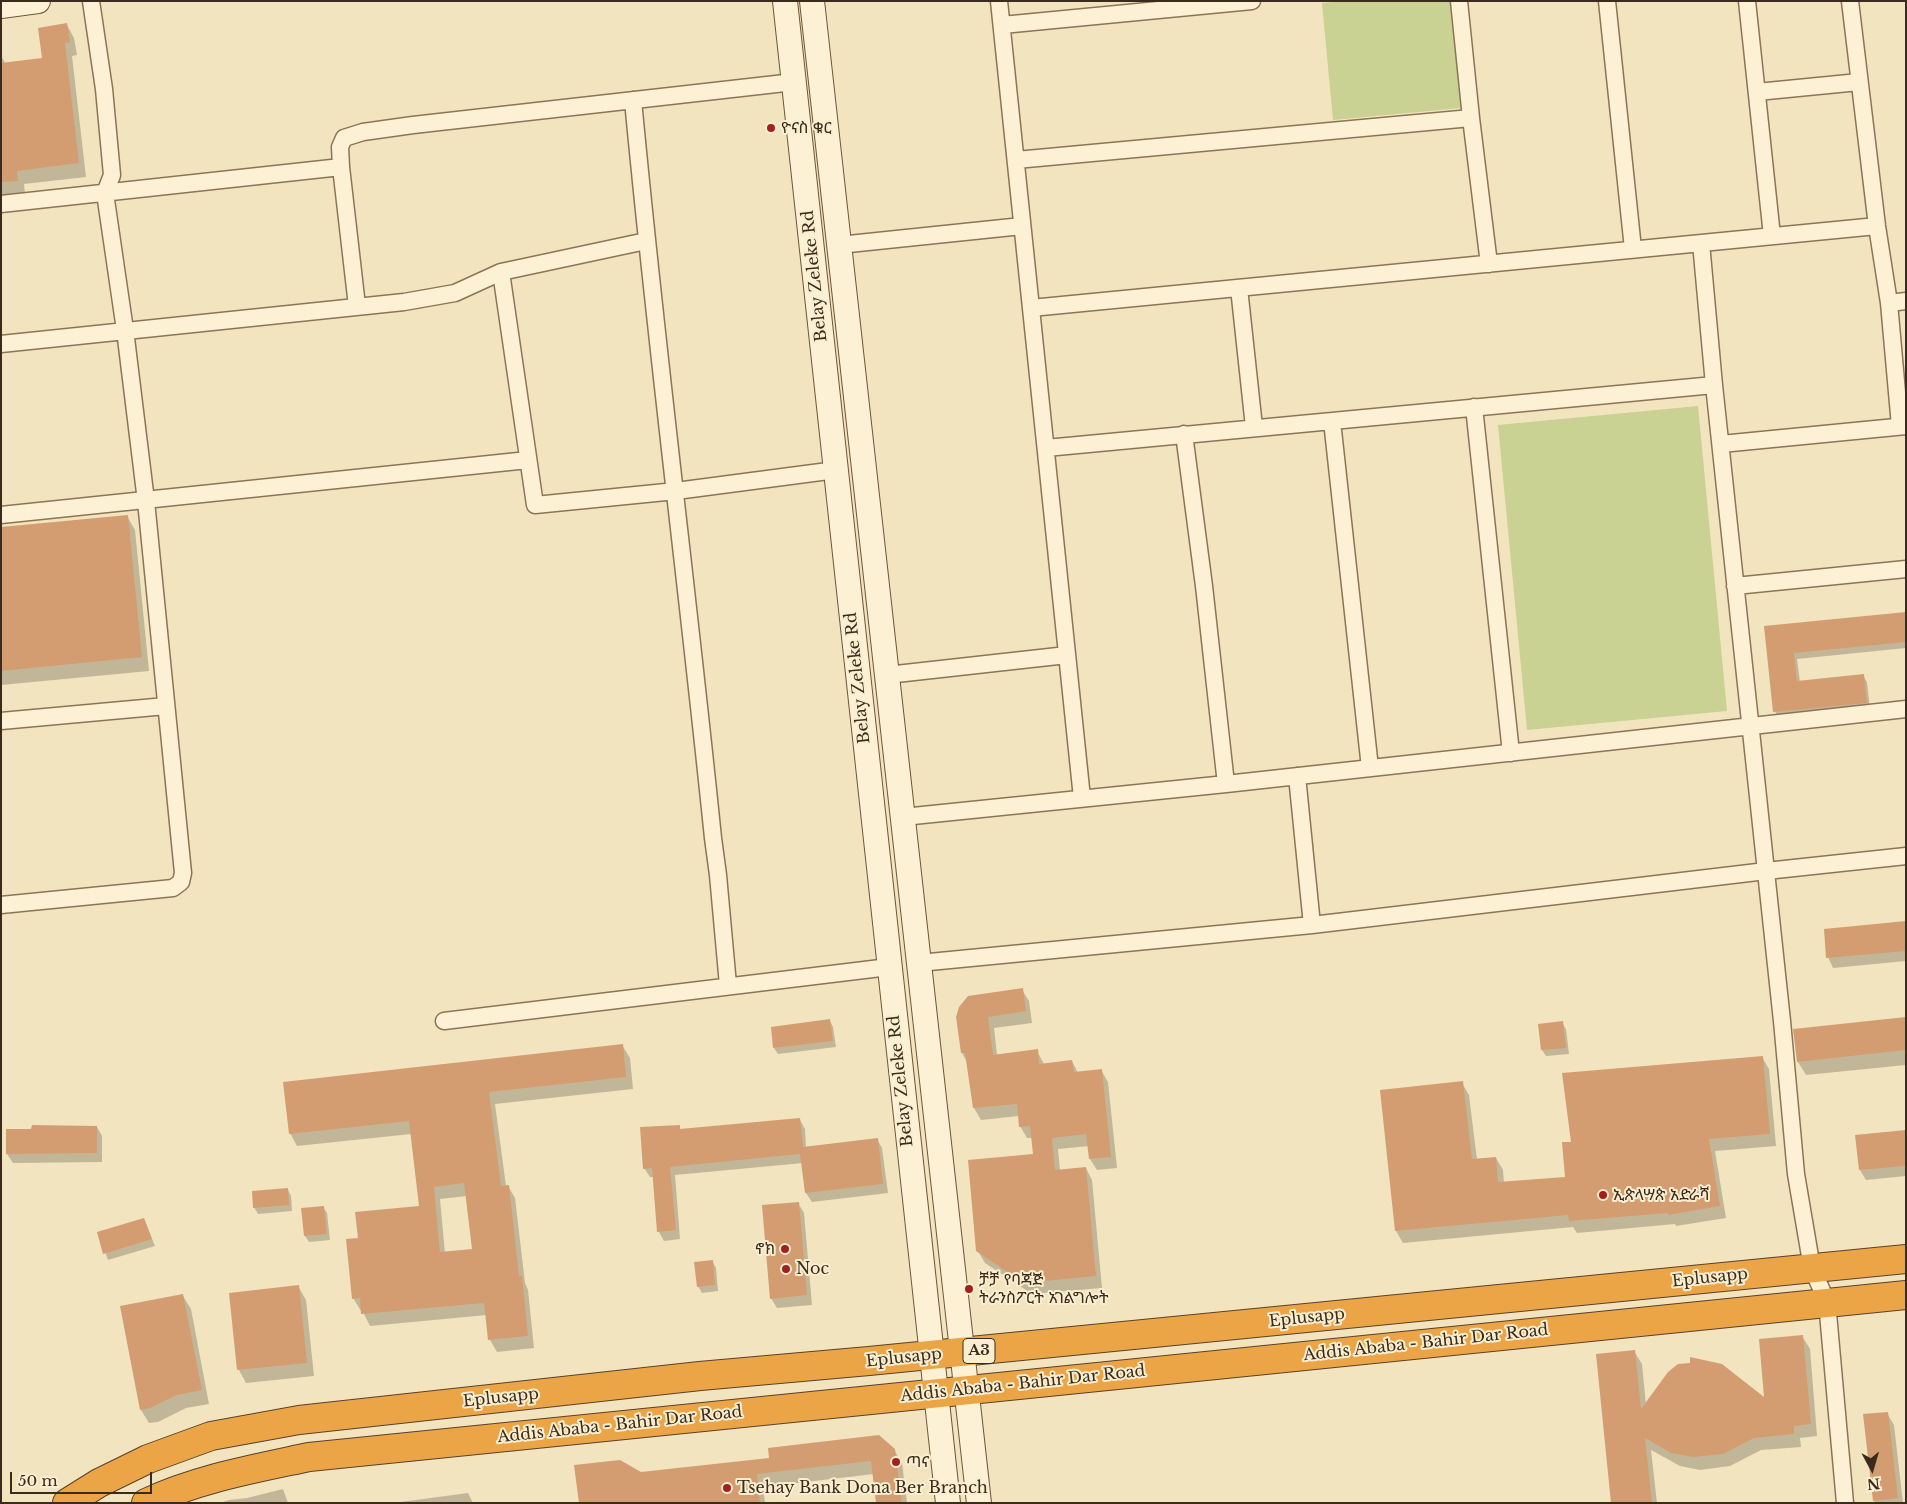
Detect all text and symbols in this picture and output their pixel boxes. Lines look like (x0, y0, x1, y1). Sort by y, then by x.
place label: ዮናስ ቁር (781, 118, 832, 138)
marker: ዮናስ ቁር (765, 122, 777, 134)
street label: Belay Zeleke Rd (799, 209, 831, 343)
street label: Belay Zeleke Rd (842, 611, 874, 745)
street label: Belay Zeleke Rd (885, 1014, 917, 1148)
place label: ኢጵላሣጵ አድራሻ (1613, 1185, 1709, 1205)
marker: ኢጵላሣጵ አድራሻ (1597, 1189, 1609, 1201)
place label: ኖክ (755, 1239, 775, 1259)
marker: ኖክ (779, 1243, 791, 1255)
place label: Noc (796, 1259, 829, 1279)
marker: Noc (780, 1263, 792, 1275)
street label: Eplusapp (1671, 1264, 1749, 1292)
place label: ቻቻ የባጃጅ ትራንስፖርት አገልግሎት (979, 1270, 1109, 1308)
marker: ቻቻ የባጃጅ ትራንስፖርት አገልግሎት (963, 1283, 975, 1295)
street label: Eplusapp (1268, 1304, 1346, 1332)
street label: Addis Ababa - Bahir Dar Road (1303, 1321, 1549, 1365)
road number: A3 (963, 1338, 995, 1364)
street label: Eplusapp (865, 1344, 943, 1372)
street label: Addis Ababa - Bahir Dar Road (900, 1362, 1146, 1406)
street label: Eplusapp (462, 1384, 540, 1412)
street label: Addis Ababa - Bahir Dar Road (497, 1403, 743, 1447)
north arrow (1847, 1444, 1897, 1494)
place label: ጣና (906, 1452, 929, 1472)
marker: ጣና (890, 1456, 902, 1468)
scale bar (12, 1462, 155, 1494)
text: 50 m (18, 1471, 58, 1490)
text: N (1866, 1474, 1881, 1494)
place label: Tsehay Bank Dona Ber Branch (737, 1478, 988, 1498)
marker: Tsehay Bank Dona Ber Branch (721, 1482, 733, 1494)

